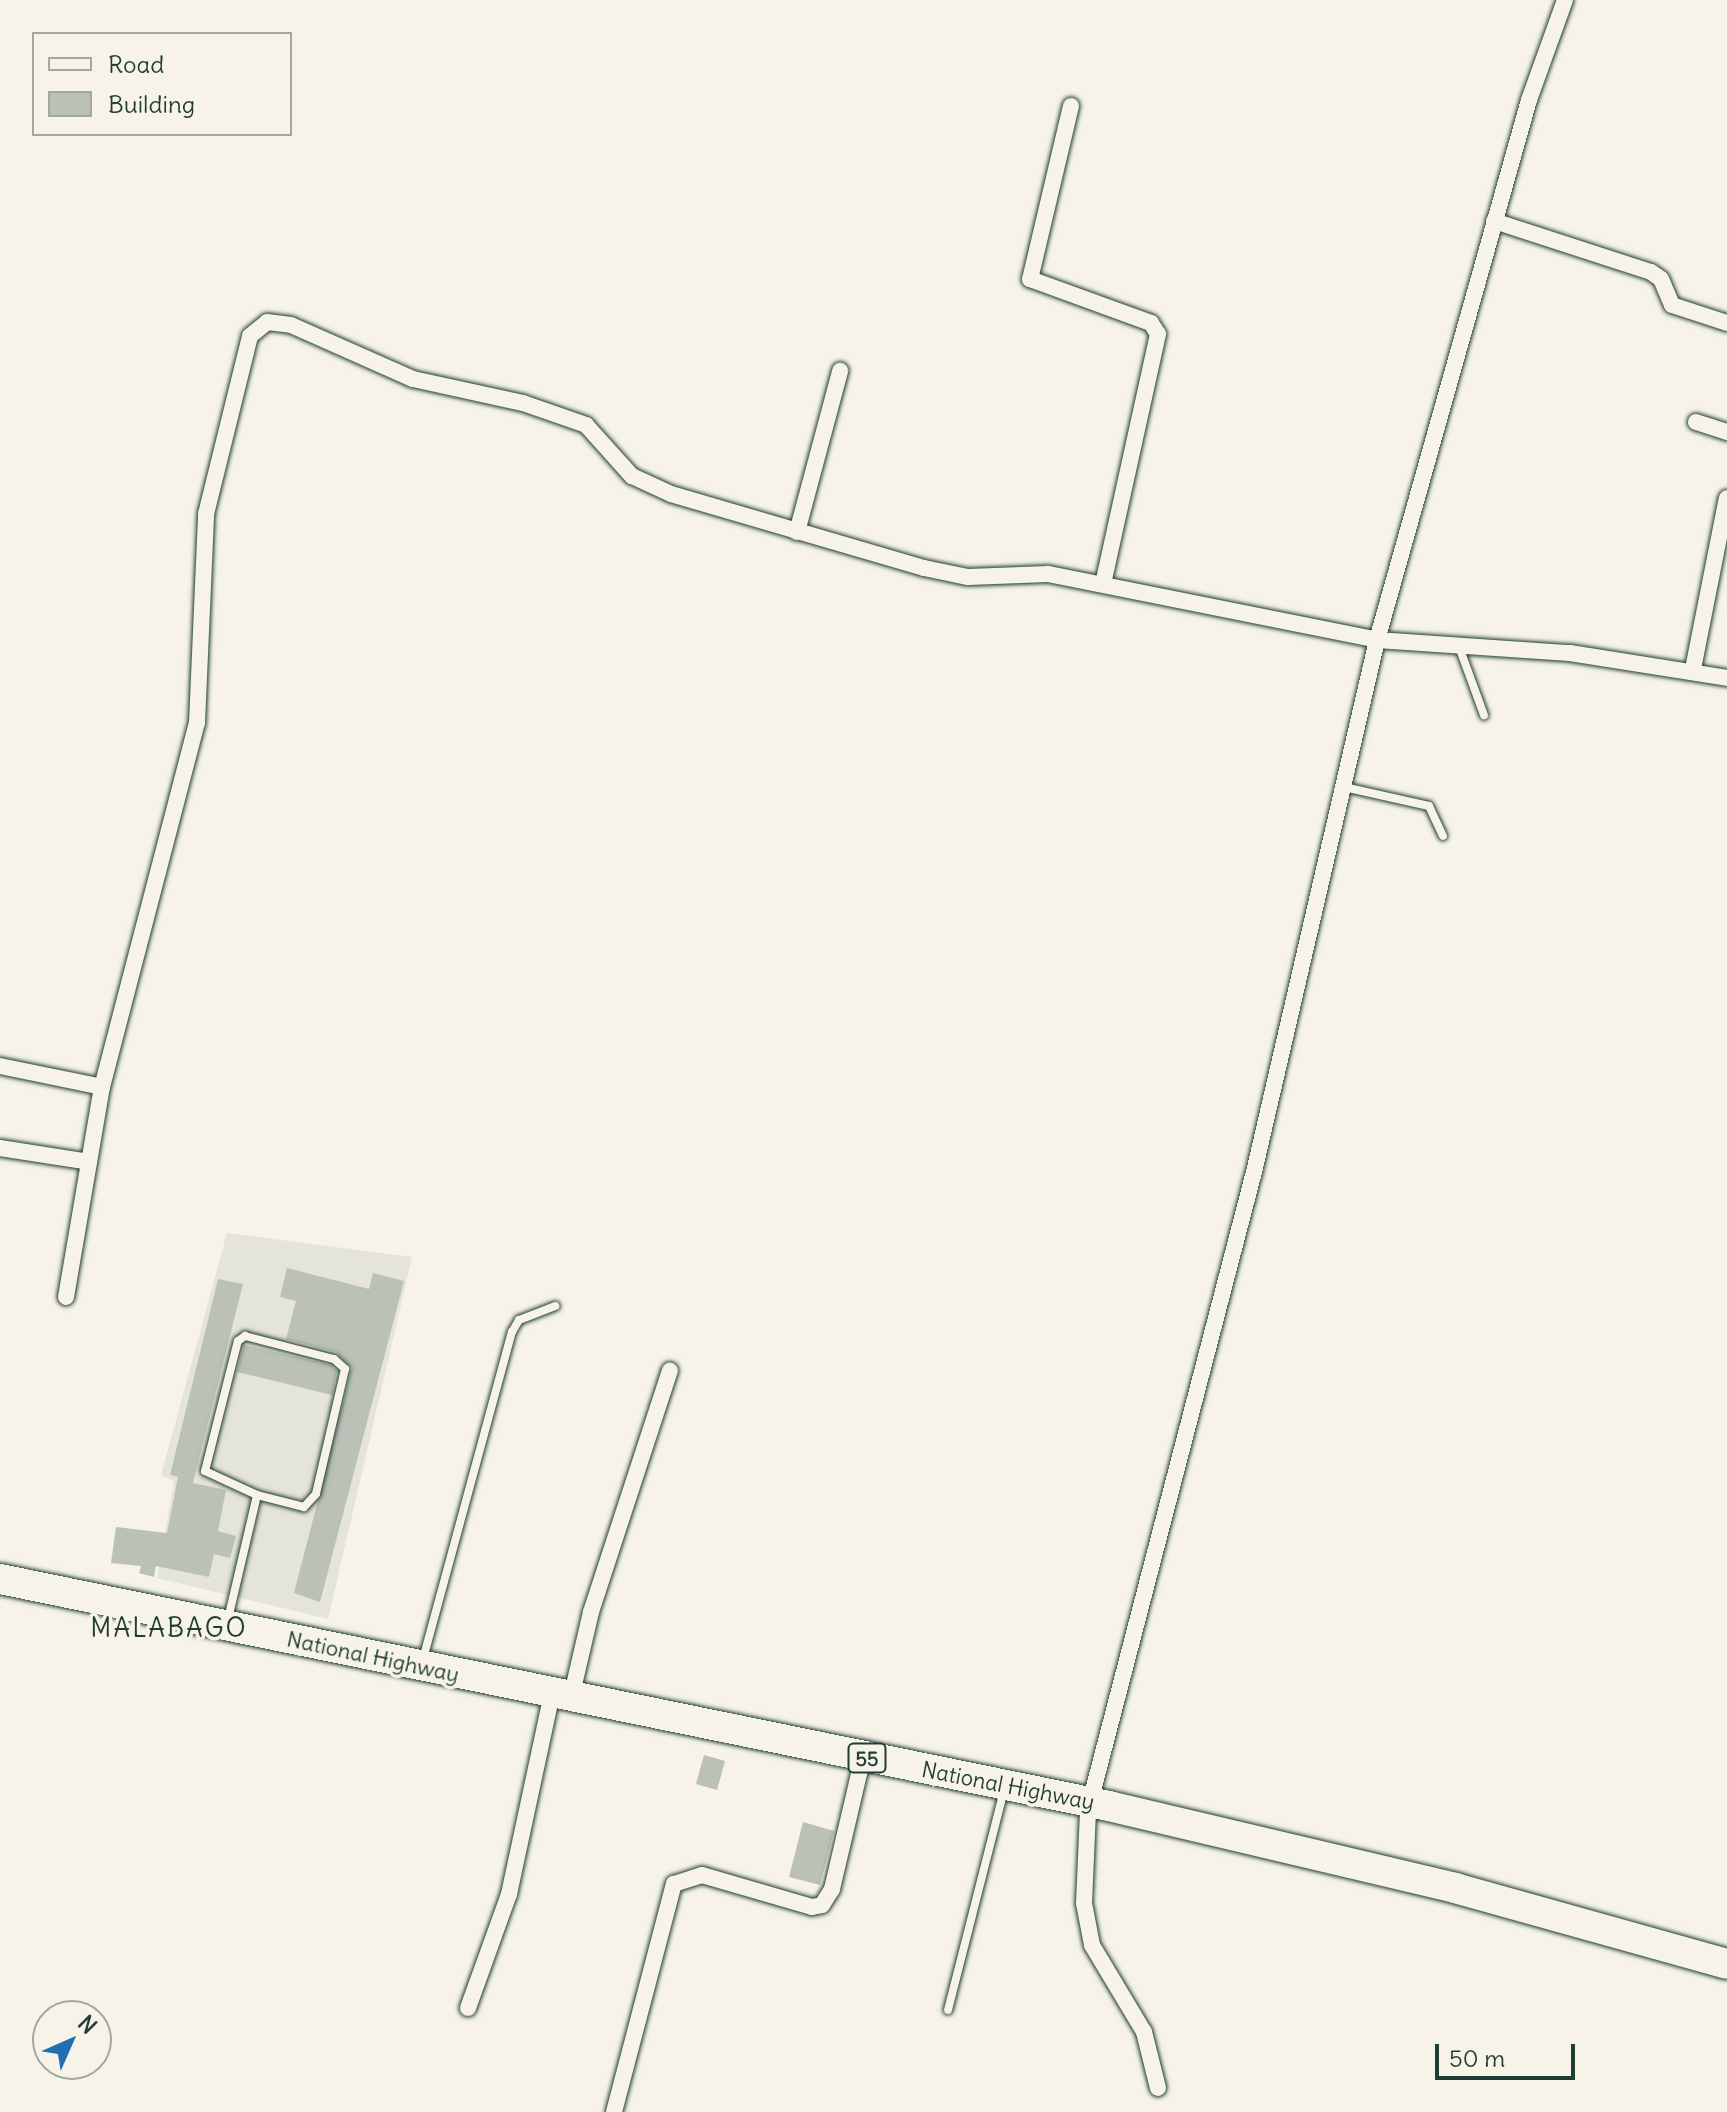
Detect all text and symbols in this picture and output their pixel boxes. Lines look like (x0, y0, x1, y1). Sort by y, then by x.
legend (32, 32, 292, 136)
text: Road (108, 49, 164, 79)
text: Building (108, 89, 195, 119)
district label: MALABAGO (90, 1612, 248, 1644)
street label: National Highway (284, 1626, 462, 1688)
road number: 55 (847, 1742, 887, 1774)
street label: National Highway (919, 1756, 1097, 1816)
north arrow (32, 2000, 112, 2080)
text: N (72, 2009, 103, 2040)
scale bar (1439, 2028, 1579, 2078)
text: 50 m (1449, 2043, 1505, 2073)

